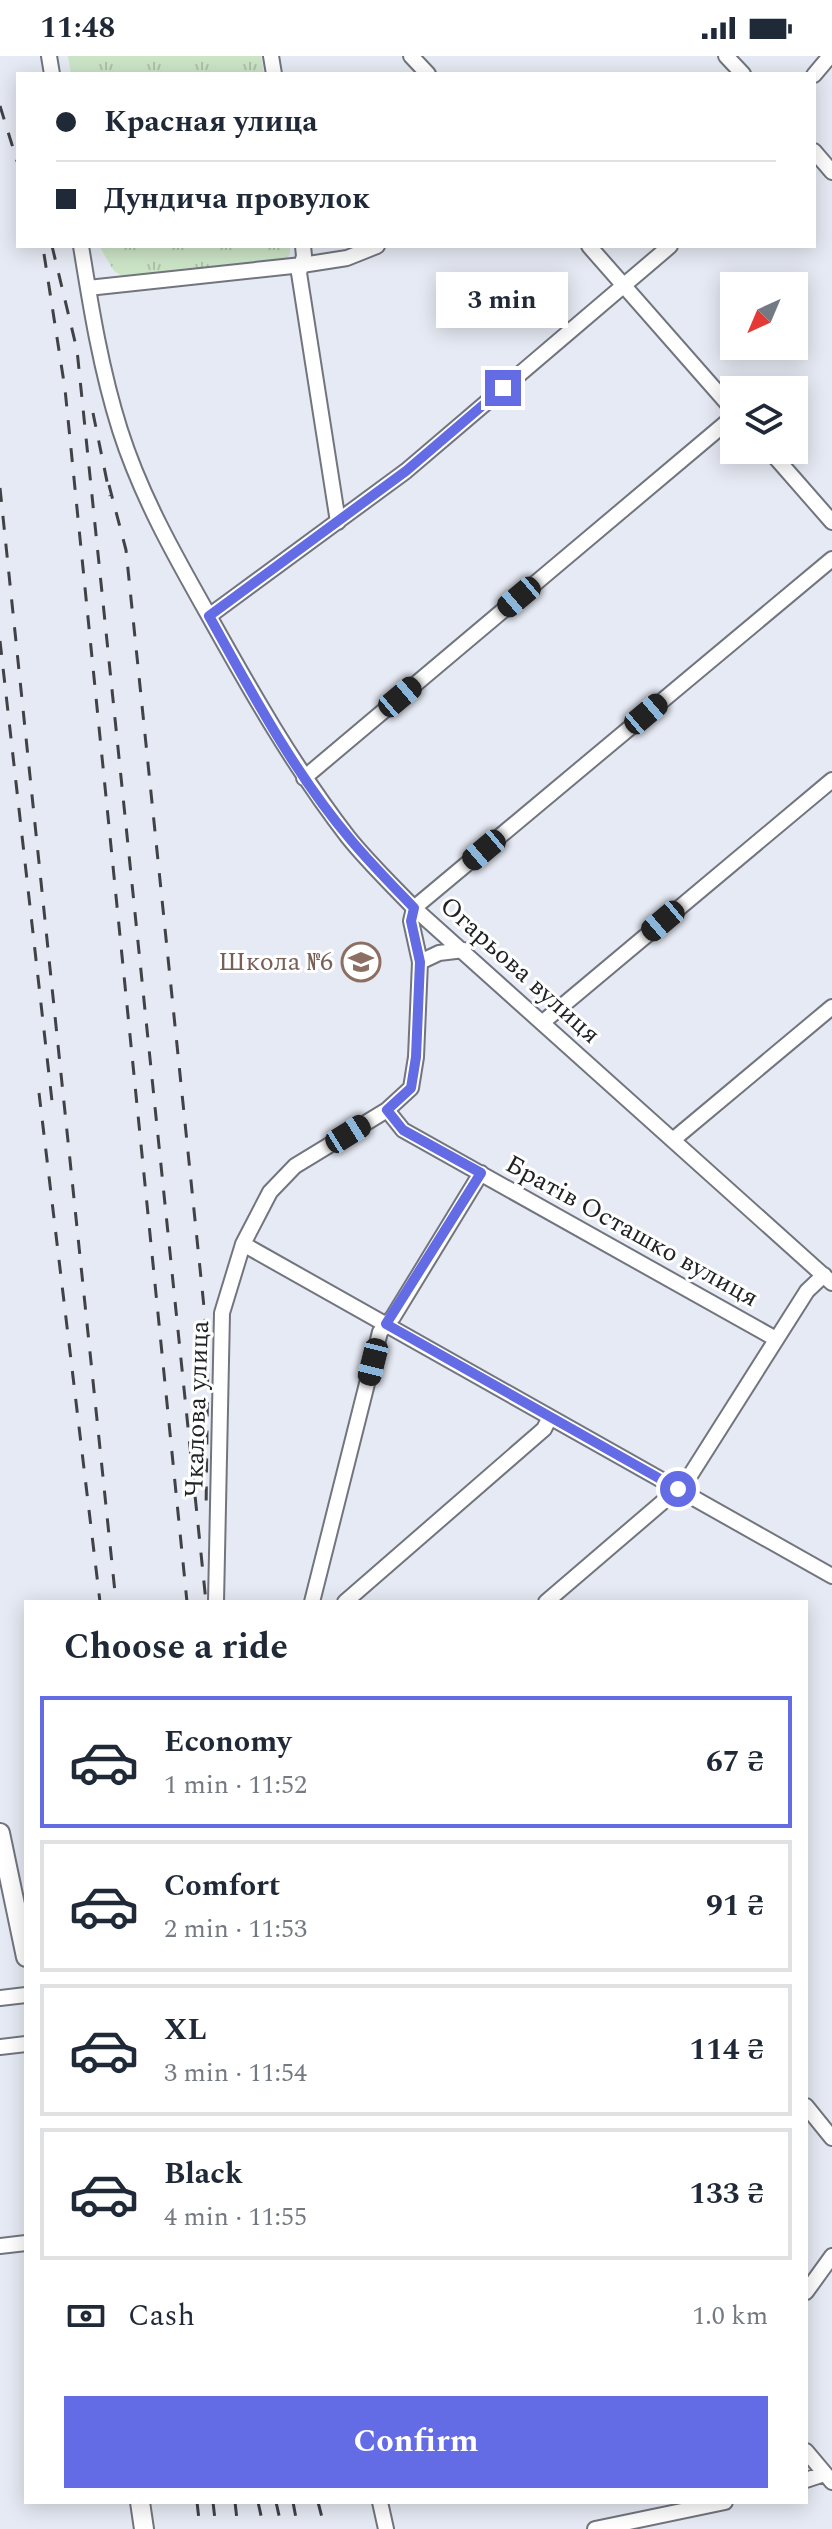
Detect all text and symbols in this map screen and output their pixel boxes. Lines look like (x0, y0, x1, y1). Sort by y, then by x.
text: 11:48 (40, 5, 115, 51)
text: Красная улица (104, 99, 318, 145)
text: Дундича провулок (104, 176, 370, 222)
callout: 3 min (437, 272, 569, 328)
north arrow (720, 272, 808, 360)
map controls (720, 272, 808, 464)
text: 3 min (467, 280, 537, 320)
route end (485, 370, 521, 406)
button: layers (720, 376, 808, 464)
car (493, 572, 545, 622)
car (374, 672, 426, 722)
car (620, 689, 672, 739)
car (458, 825, 510, 875)
street label: Огарьова вулиця (431, 887, 609, 1053)
car (637, 896, 689, 946)
school or university icon: Школа №6 (340, 941, 382, 983)
place label: Школа №6 (218, 942, 333, 982)
car (321, 1111, 375, 1157)
street label: Братів Осташко вулиця (498, 1145, 766, 1317)
street label: Чкалова улица (174, 1320, 220, 1498)
car (356, 1336, 390, 1388)
route start (660, 1471, 696, 1507)
text: Choose a ride (64, 1620, 288, 1675)
text: Economy (164, 1719, 291, 1765)
icon: car (68, 1726, 140, 1798)
text: 67 ₴ (706, 1739, 764, 1785)
text: 1 min · 11:52 (164, 1765, 307, 1805)
text: Comfort (164, 1863, 280, 1909)
icon: car (68, 1870, 140, 1942)
text: 91 ₴ (706, 1883, 764, 1929)
text: 2 min · 11:53 (164, 1909, 307, 1949)
text: XL (164, 2007, 207, 2053)
icon: car (68, 2014, 140, 2086)
text: 114 ₴ (689, 2027, 764, 2073)
text: 3 min · 11:54 (164, 2053, 307, 2093)
text: Black (164, 2151, 243, 2197)
icon: car (68, 2158, 140, 2230)
text: 133 ₴ (689, 2171, 764, 2217)
text: 4 min · 11:55 (164, 2197, 307, 2237)
text: Cash (128, 2293, 195, 2339)
icon: cash (64, 2294, 108, 2338)
text: 1.0 km (692, 2296, 768, 2336)
button: Confirm (64, 2396, 768, 2488)

